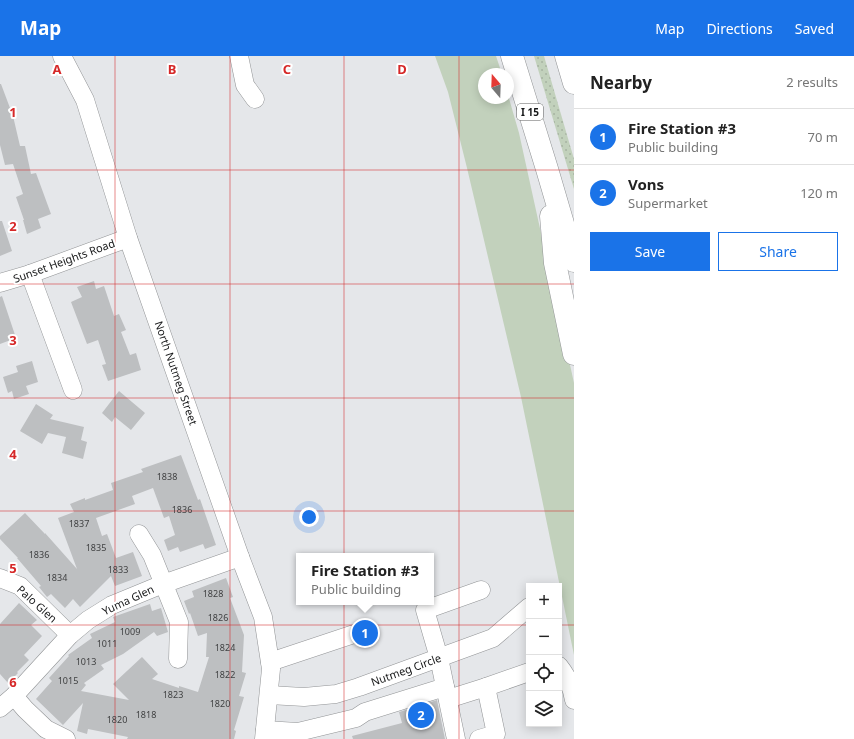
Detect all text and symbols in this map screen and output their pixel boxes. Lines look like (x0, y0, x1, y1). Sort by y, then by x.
text: Map (20, 15, 61, 41)
text: Map (655, 19, 684, 38)
text: Directions (706, 19, 773, 38)
text: Saved (795, 19, 834, 38)
text: A (53, 60, 62, 78)
text: B (168, 60, 176, 78)
text: C (283, 60, 291, 78)
text: D (397, 60, 407, 78)
north arrow (478, 68, 514, 104)
text: Nearby (590, 71, 652, 94)
text: 2 results (786, 73, 838, 91)
text: 1 (9, 103, 17, 121)
road number: I 15 (517, 104, 543, 120)
text: Fire Station #3 (628, 118, 736, 138)
text: 1 (599, 128, 607, 146)
text: 70 m (808, 128, 838, 146)
text: Public building (628, 138, 718, 156)
text: Vons (628, 174, 664, 194)
text: 2 (599, 184, 607, 202)
text: 120 m (800, 184, 838, 202)
text: Supermarket (628, 194, 708, 212)
text: 2 (9, 217, 17, 235)
button: Save (590, 232, 710, 271)
button: Share (718, 232, 838, 271)
street label: Sunset Heights Road (11, 235, 117, 286)
street label: North Nutmeg Street (152, 319, 201, 427)
text: 3 (9, 331, 17, 349)
text: 4 (9, 445, 17, 463)
house number: 1838 (157, 470, 177, 483)
house number: 1836 (172, 503, 192, 516)
your location (299, 507, 319, 527)
house number: 1837 (69, 517, 89, 530)
house number: 1835 (86, 541, 106, 554)
house number: 1836 (29, 548, 49, 561)
popup (296, 553, 434, 605)
text: 5 (9, 559, 17, 577)
text: Fire Station #3 (311, 560, 419, 580)
house number: 1833 (108, 563, 128, 576)
house number: 1834 (47, 571, 67, 584)
text: Public building (311, 580, 401, 598)
street label: Yuma Glen (99, 581, 156, 618)
street label: Palo Glen (14, 582, 61, 626)
map controls (526, 583, 562, 727)
button: + (526, 583, 562, 619)
house number: 1828 (203, 587, 223, 600)
house number: 1826 (208, 611, 228, 624)
pin: 1 (352, 618, 378, 648)
button: − (526, 619, 562, 655)
house number: 1009 (120, 625, 140, 638)
house number: 1011 (97, 637, 117, 650)
house number: 1824 (215, 641, 235, 654)
street label: Nutmeg Circle (369, 650, 443, 689)
house number: 1013 (76, 655, 96, 668)
button: locate (526, 655, 562, 691)
house number: 1822 (215, 668, 235, 681)
text: 6 (9, 673, 17, 691)
house number: 1015 (58, 674, 78, 687)
house number: 1823 (163, 688, 183, 701)
button: layers (526, 691, 562, 727)
house number: 1820 (210, 697, 230, 710)
pin: 2 (408, 700, 434, 730)
house number: 1818 (136, 708, 156, 721)
house number: 1820 (107, 713, 127, 726)

